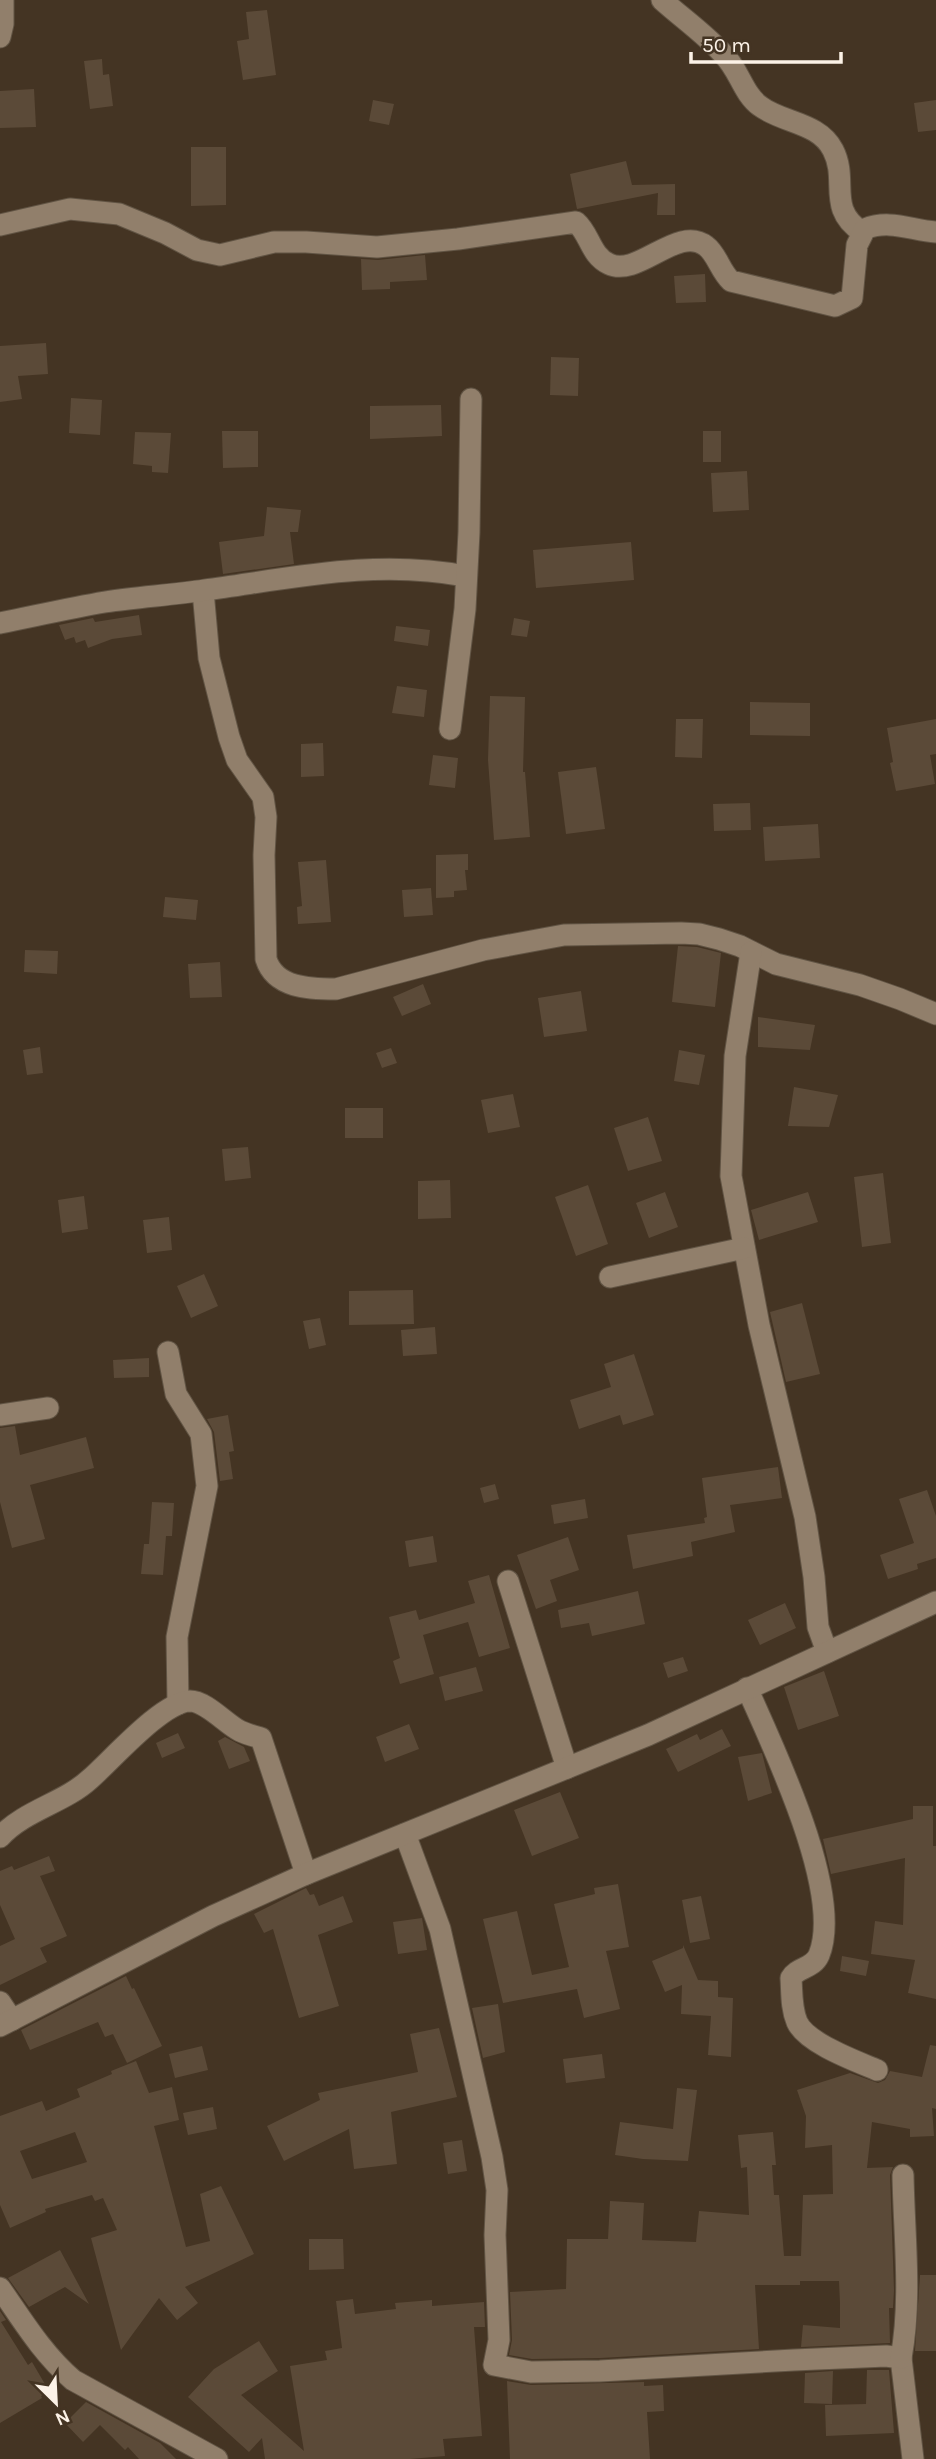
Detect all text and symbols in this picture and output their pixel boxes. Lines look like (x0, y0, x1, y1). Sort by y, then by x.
scale bar (691, 21, 842, 65)
text: 50 m (702, 33, 751, 57)
north arrow (21, 2368, 91, 2438)
text: N (52, 2405, 73, 2430)

